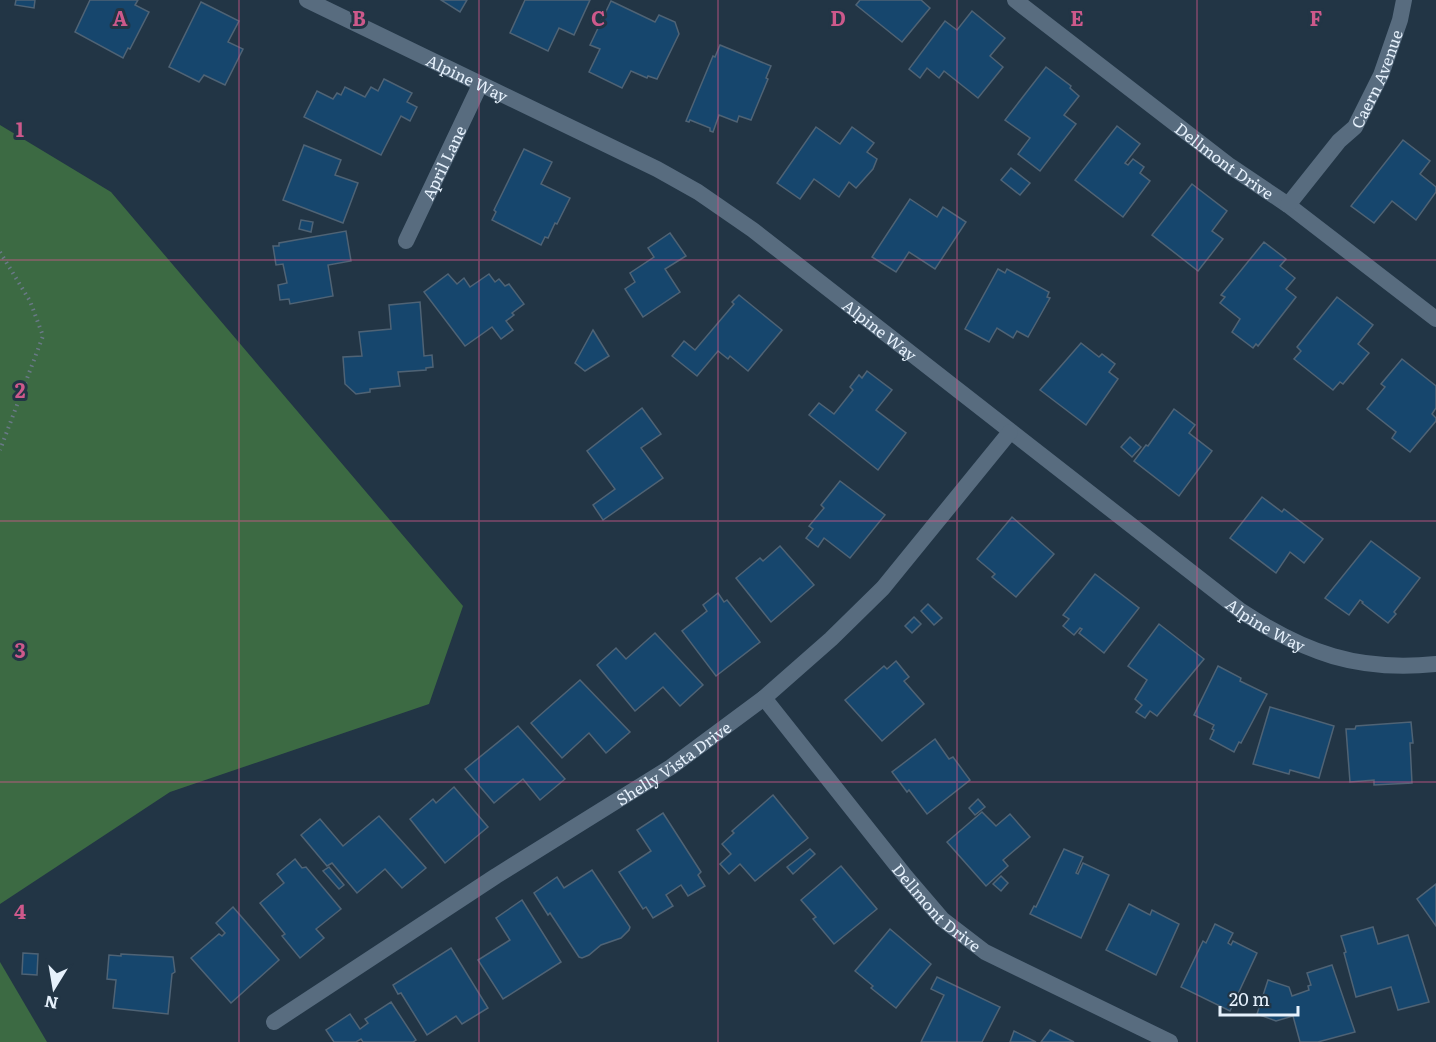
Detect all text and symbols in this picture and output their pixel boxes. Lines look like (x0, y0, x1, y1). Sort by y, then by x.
text: A (112, 2, 128, 32)
text: B (352, 2, 366, 32)
text: C (591, 2, 605, 32)
text: D (830, 2, 846, 32)
text: E (1070, 2, 1084, 32)
text: F (1310, 2, 1323, 32)
street label: Caern Avenue (1344, 26, 1408, 132)
street label: Alpine Way (422, 47, 513, 108)
text: 1 (16, 113, 24, 143)
street label: Dellmont Drive (1170, 116, 1279, 204)
street label: April Lane (415, 121, 471, 204)
street label: Alpine Way (838, 293, 923, 367)
text: 2 (15, 374, 26, 404)
street label: Alpine Way (1221, 592, 1310, 657)
text: 3 (14, 634, 26, 664)
street label: Shelly Vista Drive (611, 715, 736, 811)
street label: Dellmont Drive (887, 858, 987, 957)
text: 4 (14, 895, 26, 925)
north arrow (24, 958, 84, 1018)
scale bar (1220, 979, 1298, 1017)
text: 20 m (1229, 985, 1270, 1012)
text: N (42, 991, 60, 1017)

